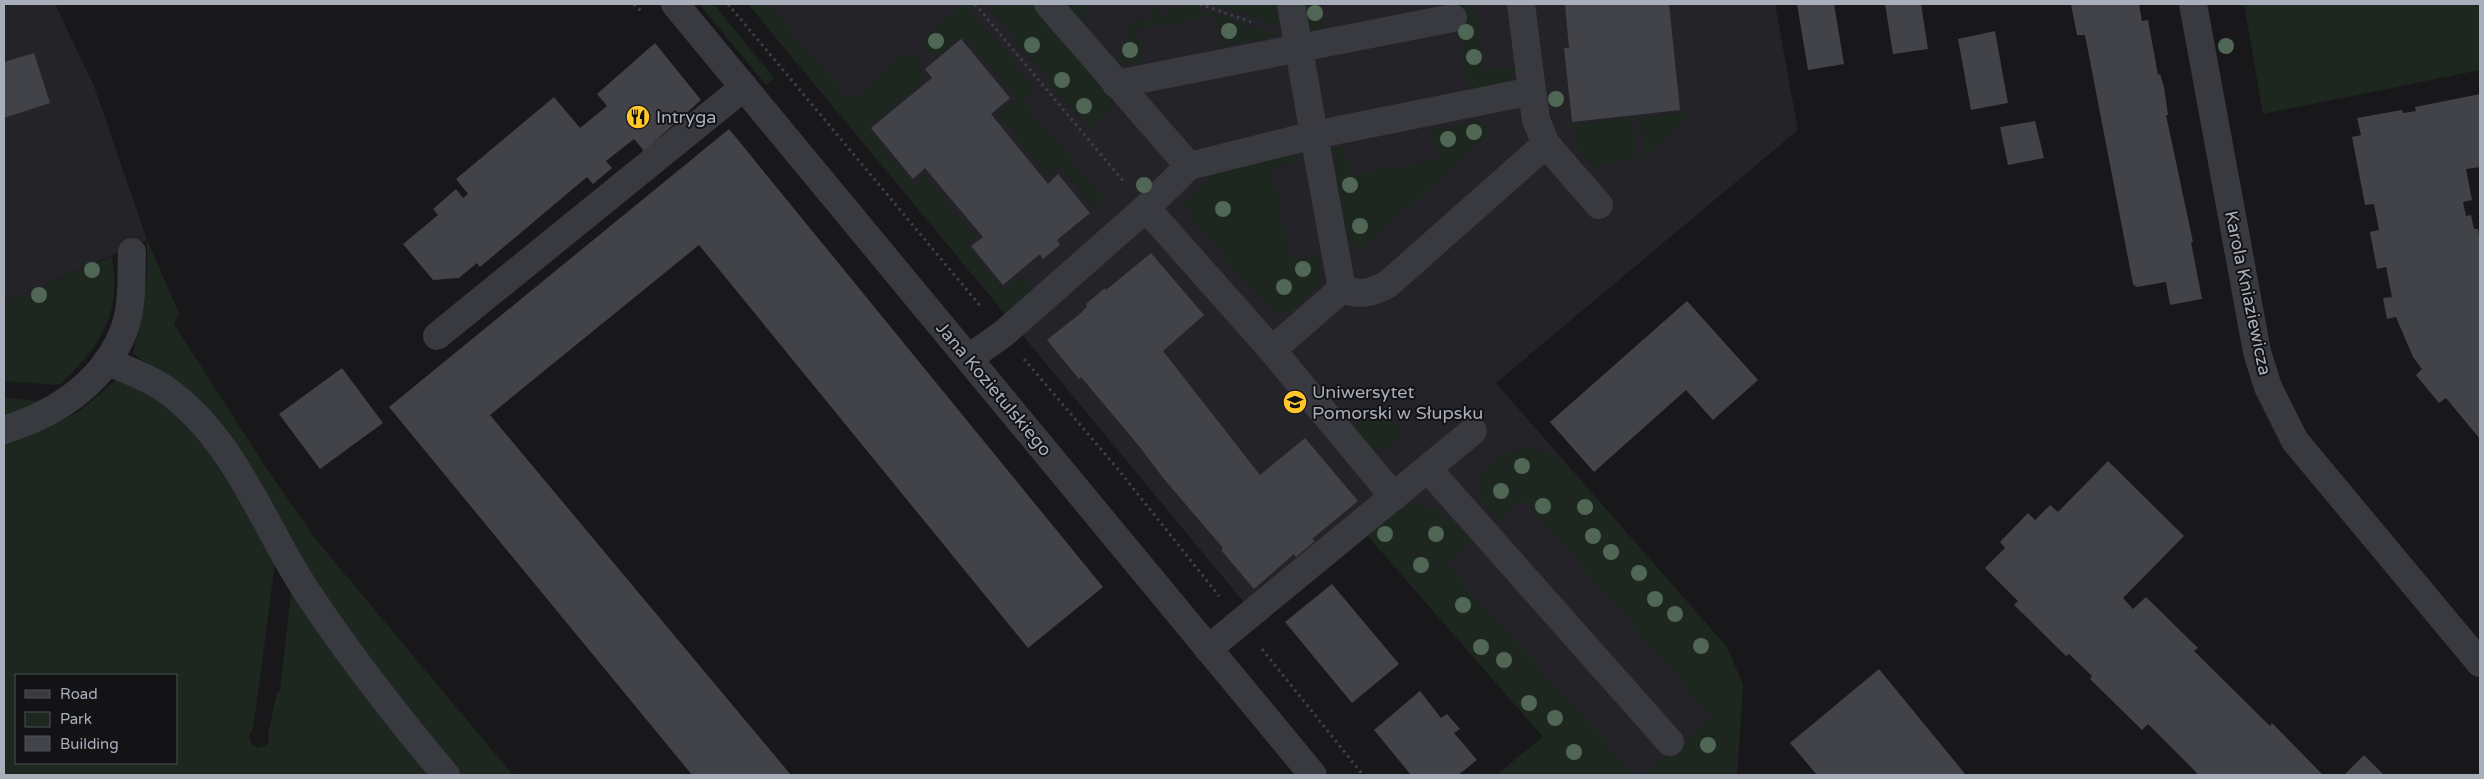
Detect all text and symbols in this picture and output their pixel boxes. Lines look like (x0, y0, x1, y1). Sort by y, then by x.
restaurant icon: Intryga (625, 104, 651, 130)
place label: Intryga (656, 106, 716, 128)
street label: Karola Kniaziewicza (2220, 209, 2276, 377)
street label: Jana Kozietulskiego (931, 317, 1057, 461)
place label: Uniwersytet Pomorski w Słupsku (1312, 381, 1483, 424)
school or university icon: Uniwersytet Pomorski w Słupsku (1282, 389, 1308, 415)
legend (15, 674, 178, 764)
text: Road (60, 685, 98, 703)
text: Park (60, 710, 92, 728)
text: Building (60, 735, 119, 753)

